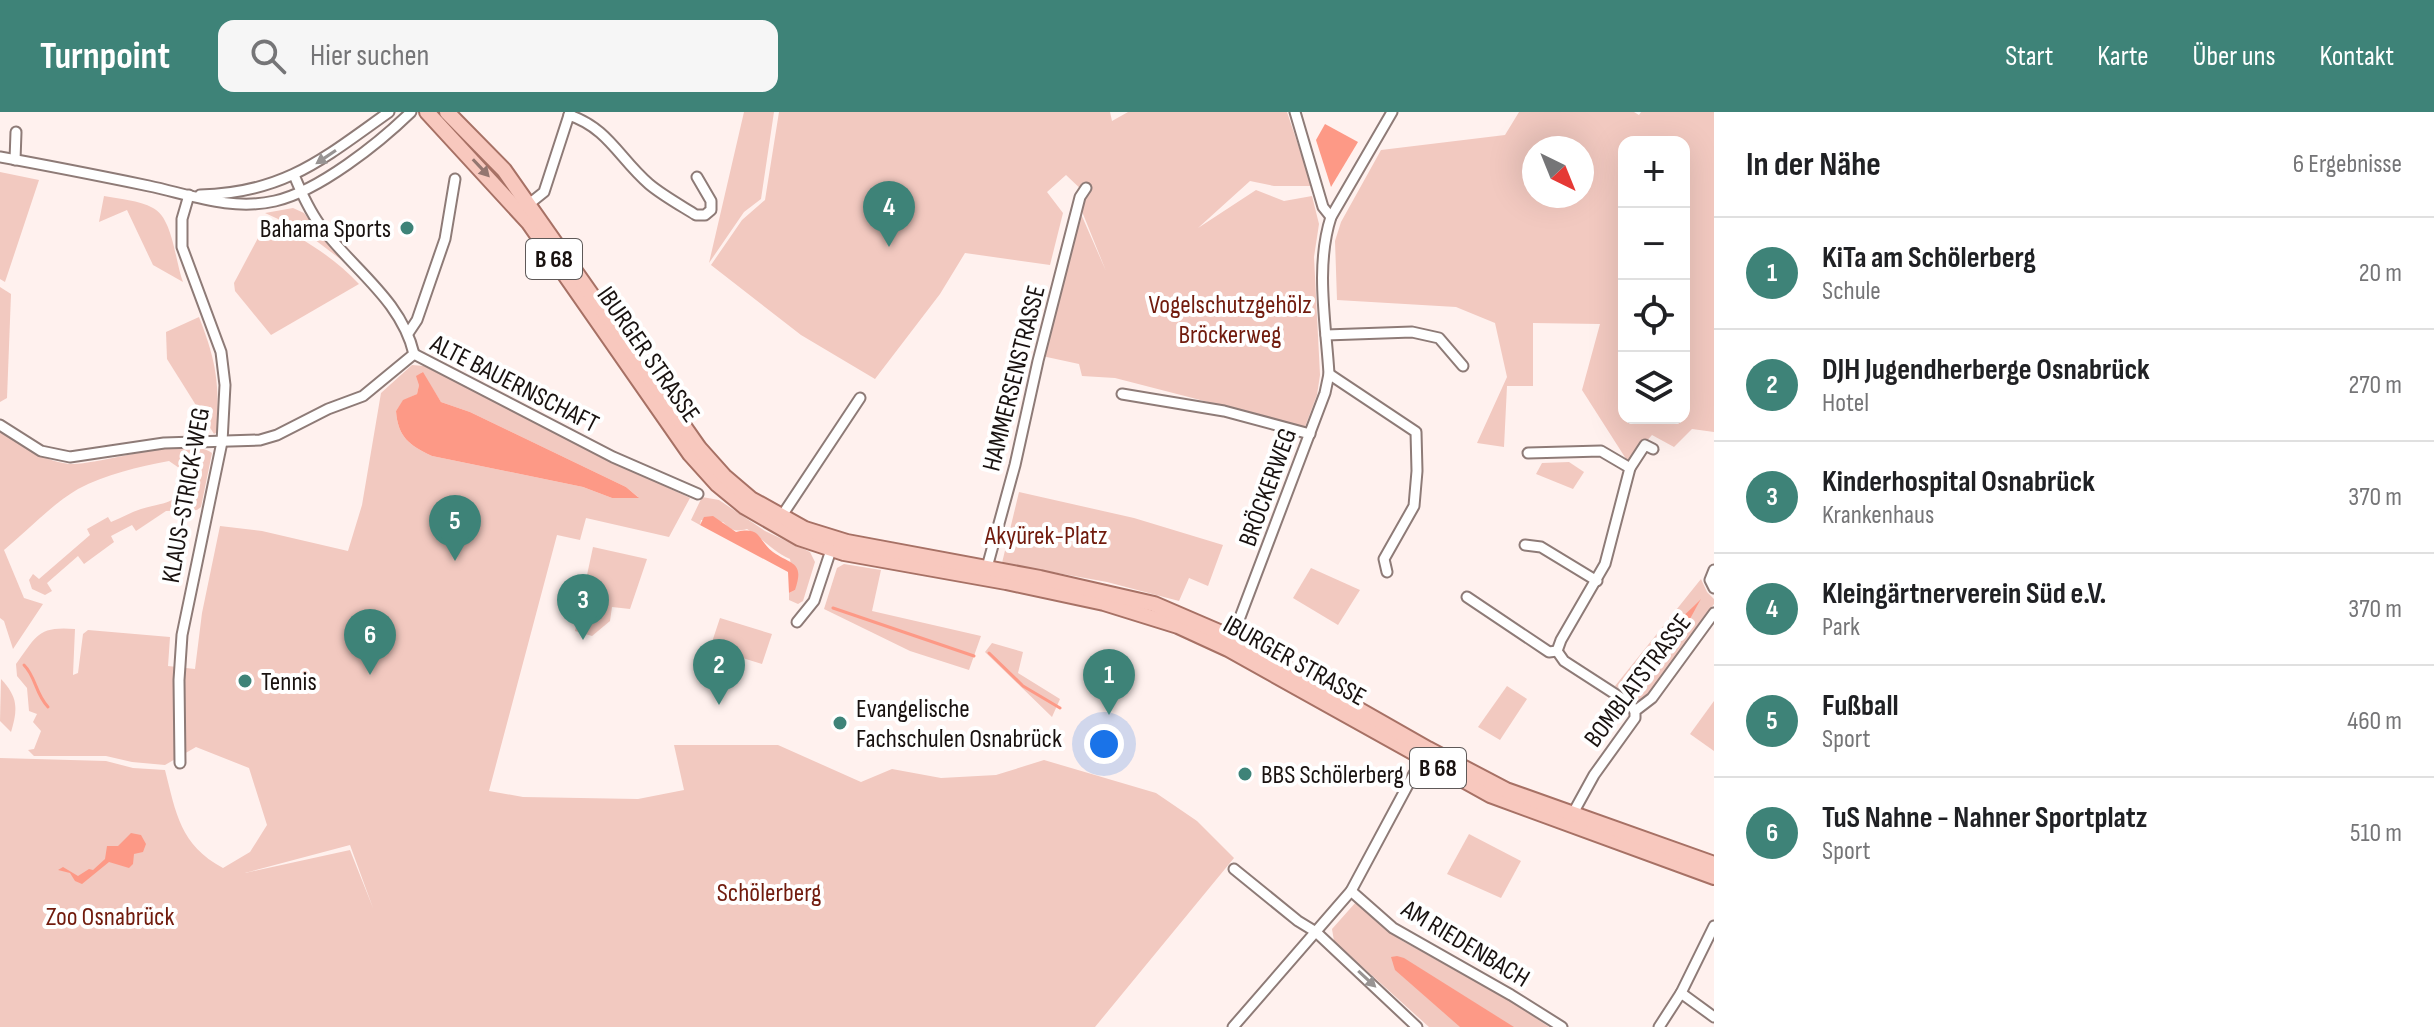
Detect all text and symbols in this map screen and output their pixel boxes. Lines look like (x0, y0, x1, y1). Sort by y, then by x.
search box (218, 20, 778, 92)
text: Turnpoint (40, 34, 170, 79)
icon: search (246, 34, 290, 78)
text: Hier suchen (310, 38, 429, 74)
text: Start (2005, 40, 2053, 73)
text: Karte (2097, 40, 2149, 73)
text: Über uns (2193, 40, 2276, 73)
text: Kontakt (2320, 40, 2394, 73)
north arrow (1522, 136, 1594, 208)
map controls (1618, 136, 1690, 424)
button: + (1618, 136, 1690, 208)
text: In der Nähe (1746, 144, 1881, 185)
text: 6 Ergebnisse (2293, 149, 2402, 180)
one-way arrow (315, 150, 336, 165)
one-way arrow (472, 159, 490, 178)
pin: 4 (863, 181, 915, 247)
button: − (1618, 208, 1690, 280)
place label: Bahama Sports (260, 214, 391, 245)
marker: Bahama Sports (398, 219, 416, 237)
road number: B 68 (526, 239, 582, 279)
text: KiTa am Schölerberg (1822, 240, 2036, 276)
text: 1 (1767, 258, 1777, 289)
text: 20 m (2359, 258, 2402, 289)
text: Schule (1822, 276, 1881, 307)
button: locate (1618, 280, 1690, 352)
street label: IBURGER STRASSE (590, 281, 706, 429)
street label: HAMMERSENSTRASSE (976, 282, 1052, 474)
park label: Vogelschutzgehölz Bröckerweg (1148, 290, 1312, 351)
street label: ALTE BAUERNSCHAFT (424, 328, 604, 440)
button: layers (1618, 352, 1690, 424)
text: DJH Jugendherberge Osnabrück (1822, 352, 2150, 388)
text: 2 (1766, 370, 1778, 401)
text: 270 m (2349, 370, 2402, 401)
text: Hotel (1822, 388, 1869, 419)
street label: KLAUS-STRICK-WEG (156, 405, 217, 585)
street label: BRÖCKERWEG (1233, 424, 1304, 551)
text: Kinderhospital Osnabrück (1822, 464, 2095, 500)
text: 3 (1766, 482, 1778, 513)
text: 370 m (2348, 482, 2402, 513)
pin: 5 (429, 495, 481, 561)
text: Krankenhaus (1822, 500, 1934, 531)
park label: Akyürek-Platz (984, 521, 1107, 552)
pin: 3 (557, 574, 609, 640)
text: Kleingärtnerverein Süd e.V. (1822, 576, 2106, 612)
text: 4 (1766, 594, 1778, 625)
text: 370 m (2348, 594, 2402, 625)
street label: BOMBLATSTRASSE (1578, 608, 1698, 754)
pin: 6 (344, 609, 396, 675)
street label: IBURGER STRASSE (1218, 609, 1371, 713)
text: Park (1822, 612, 1860, 643)
pin: 2 (693, 639, 745, 705)
pin: 1 (1083, 649, 1135, 715)
place label: Tennis (261, 667, 317, 698)
marker: Tennis (236, 672, 254, 690)
text: Fußball (1822, 688, 1899, 724)
place label: Evangelische Fachschulen Osnabrück (856, 694, 1062, 755)
text: 5 (1766, 706, 1778, 737)
text: 460 m (2347, 706, 2402, 737)
marker: Evangelische Fachschulen Osnabrück (831, 714, 849, 732)
your location (1084, 724, 1124, 764)
text: Sport (1822, 724, 1870, 755)
road number: B 68 (1410, 748, 1466, 788)
place label: BBS Schölerberg (1261, 760, 1404, 791)
marker: BBS Schölerberg (1236, 765, 1254, 783)
text: TuS Nahne - Nahner Sportplatz (1822, 800, 2147, 836)
text: 6 (1766, 818, 1778, 849)
text: 510 m (2350, 818, 2402, 849)
text: Sport (1822, 836, 1870, 867)
park label: Schölerberg (717, 878, 821, 909)
street label: AM RIEDENBACH (1395, 893, 1535, 995)
park label: Zoo Osnabrück (46, 902, 174, 933)
one-way arrow (1357, 970, 1376, 988)

